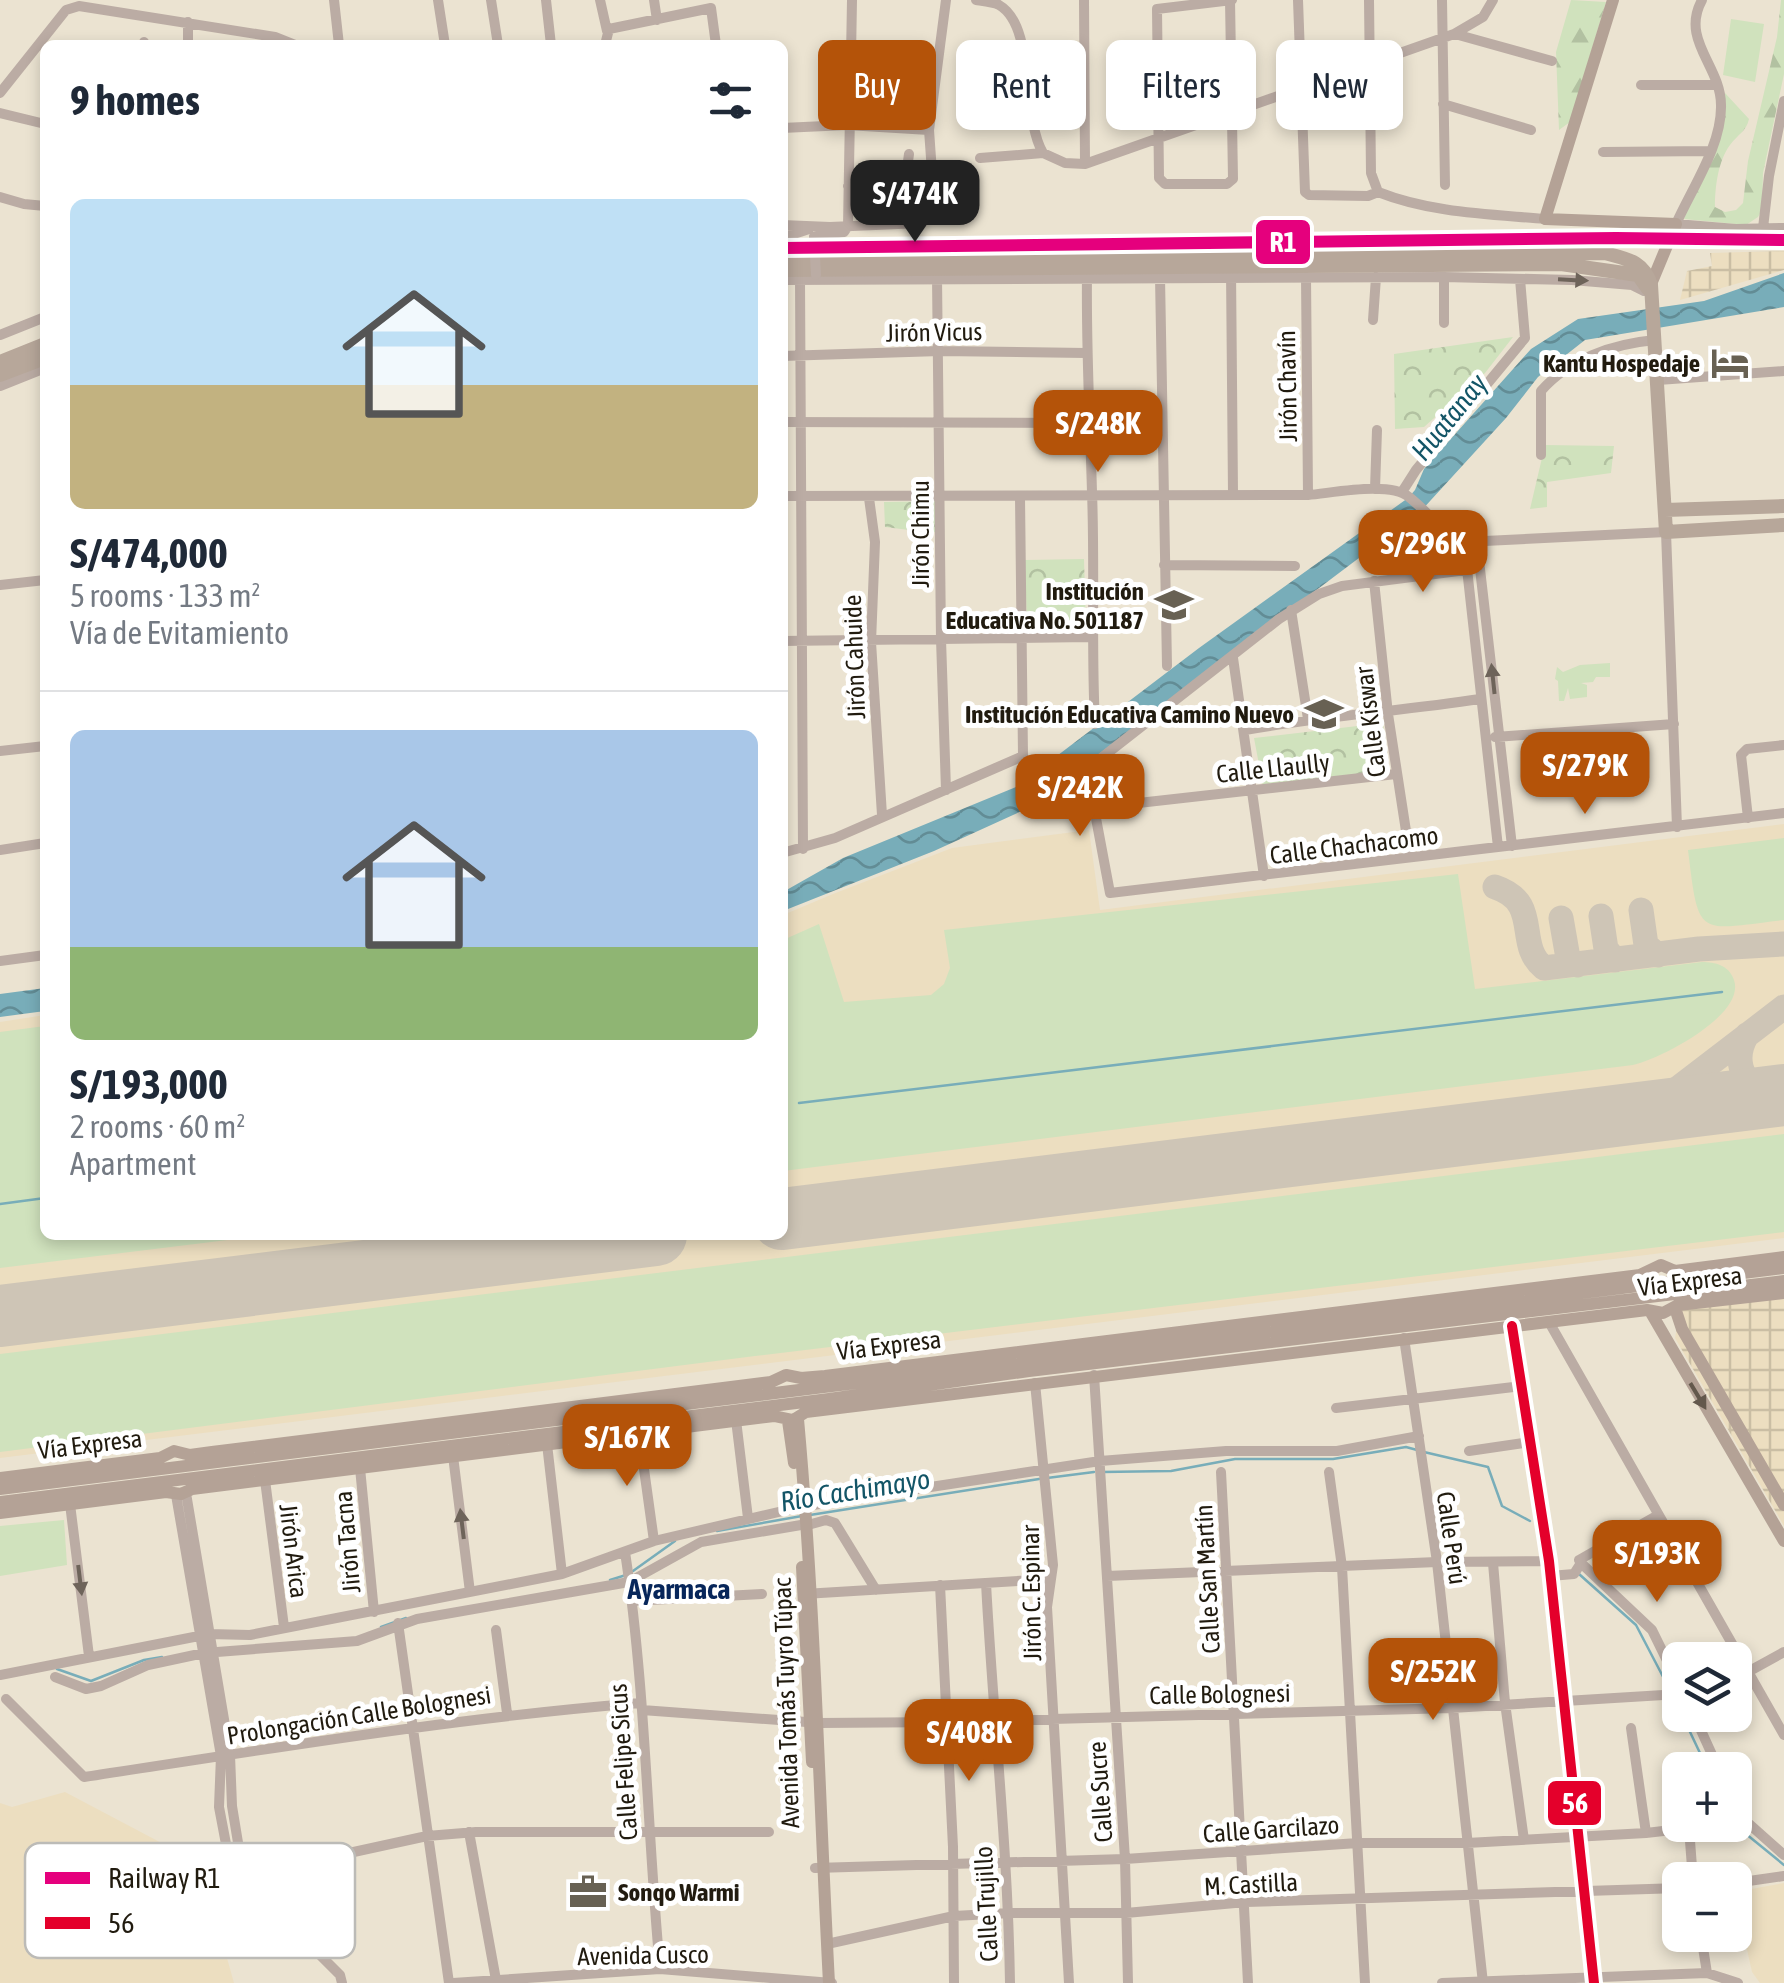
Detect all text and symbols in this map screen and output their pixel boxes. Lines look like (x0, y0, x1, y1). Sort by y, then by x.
chip: Buy (818, 40, 936, 130)
chip: Rent (956, 40, 1086, 130)
chip: Filters (1106, 40, 1256, 130)
chip: New (1276, 40, 1403, 130)
icon: filters (703, 73, 758, 128)
text: 9 homes (70, 76, 200, 124)
pin: S/474K (834, 160, 996, 245)
text: S/474K (872, 174, 958, 211)
line badge: R1 (1254, 218, 1312, 266)
text: R1 (1269, 226, 1297, 258)
icon: home (324, 264, 504, 444)
one-way arrow (1558, 272, 1590, 288)
street label: Jirón Vicus (885, 317, 983, 347)
street label: Jirón Chavín (1272, 330, 1302, 442)
hotel icon: Kantu Hospedaje (1709, 342, 1751, 384)
place label: Kantu Hospedaje (1543, 349, 1700, 377)
water label: Huatanay (1405, 367, 1494, 467)
pin: S/248K (1017, 390, 1179, 475)
text: S/248K (1055, 404, 1141, 441)
street label: Jirón Chimu (906, 480, 934, 588)
pin: S/296K (1342, 510, 1504, 595)
text: S/296K (1380, 524, 1466, 561)
text: S/474,000 (70, 529, 228, 577)
text: 5 rooms · 133 m² (70, 577, 260, 614)
place label: Institución Educativa No. 501187 (946, 577, 1144, 634)
school or university icon: Institución Educativa No. 501187 (1153, 584, 1195, 626)
street label: Jirón Cahuide (838, 594, 870, 720)
text: Vía de Evitamiento (70, 614, 289, 651)
one-way arrow (1485, 663, 1501, 695)
street label: Calle Kiswar (1349, 665, 1391, 779)
school or university icon: Institución Educativa Camino Nuevo (1303, 693, 1345, 735)
place label: Institución Educativa Camino Nuevo (965, 700, 1294, 728)
pin: S/279K (1504, 732, 1666, 817)
text: S/279K (1542, 746, 1628, 783)
street label: Calle Llaully (1215, 748, 1331, 788)
pin: S/242K (999, 754, 1161, 839)
text: S/242K (1037, 768, 1123, 805)
icon: home (324, 795, 504, 975)
street label: Calle Chachacomo (1268, 821, 1440, 869)
text: S/193,000 (70, 1060, 228, 1108)
text: 2 rooms · 60 m² (70, 1108, 245, 1145)
text: Apartment (70, 1145, 196, 1182)
street label: Vía Expresa (1636, 1261, 1744, 1301)
street label: Vía Expresa (835, 1325, 943, 1365)
one-way arrow (1689, 1382, 1706, 1410)
pin: S/167K (546, 1404, 708, 1489)
text: S/167K (584, 1418, 670, 1455)
street label: Vía Expresa (36, 1424, 144, 1464)
water label: Río Cachimayo (778, 1462, 932, 1518)
street label: Jirón Tacna (329, 1490, 365, 1594)
street label: Calle Perú (1432, 1490, 1472, 1586)
street label: Jirón Arica (274, 1502, 314, 1600)
street label: Calle San Martín (1189, 1504, 1225, 1654)
one-way arrow (454, 1507, 470, 1539)
pin: S/193K (1576, 1520, 1738, 1605)
street label: Jirón C. Espinar (1016, 1524, 1046, 1661)
text: S/193K (1614, 1534, 1700, 1571)
one-way arrow (72, 1565, 88, 1596)
district label: Ayarmaca (627, 1573, 730, 1605)
street label: Avenida Tomás Tuyro Túpac (768, 1576, 804, 1829)
pin: S/252K (1352, 1638, 1514, 1723)
map controls (1662, 1642, 1752, 1952)
button: layers (1662, 1642, 1752, 1732)
text: S/252K (1390, 1652, 1476, 1689)
street label: Calle Bolognesi (1149, 1679, 1291, 1709)
street label: Prolongación Calle Bolognesi (225, 1680, 493, 1750)
street label: Calle Felipe Sicus (604, 1683, 642, 1841)
pin: S/408K (888, 1699, 1050, 1784)
text: S/408K (926, 1713, 1012, 1750)
street label: Calle Sucre (1083, 1741, 1117, 1843)
button: + (1662, 1752, 1752, 1842)
line badge: 56 (1546, 1779, 1603, 1827)
text: 56 (1562, 1787, 1588, 1819)
street label: Calle Garcilazo (1202, 1810, 1340, 1848)
legend (25, 1843, 355, 1958)
street label: Calle Trujillo (969, 1845, 1003, 1963)
text: Railway R1 (108, 1862, 221, 1894)
button: − (1662, 1862, 1752, 1952)
street label: M. Castilla (1203, 1868, 1299, 1900)
office icon: Sonqo Warmi (567, 1871, 609, 1913)
place label: Sonqo Warmi (618, 1878, 740, 1906)
text: 56 (108, 1907, 134, 1939)
street label: Avenida Cusco (577, 1940, 709, 1970)

